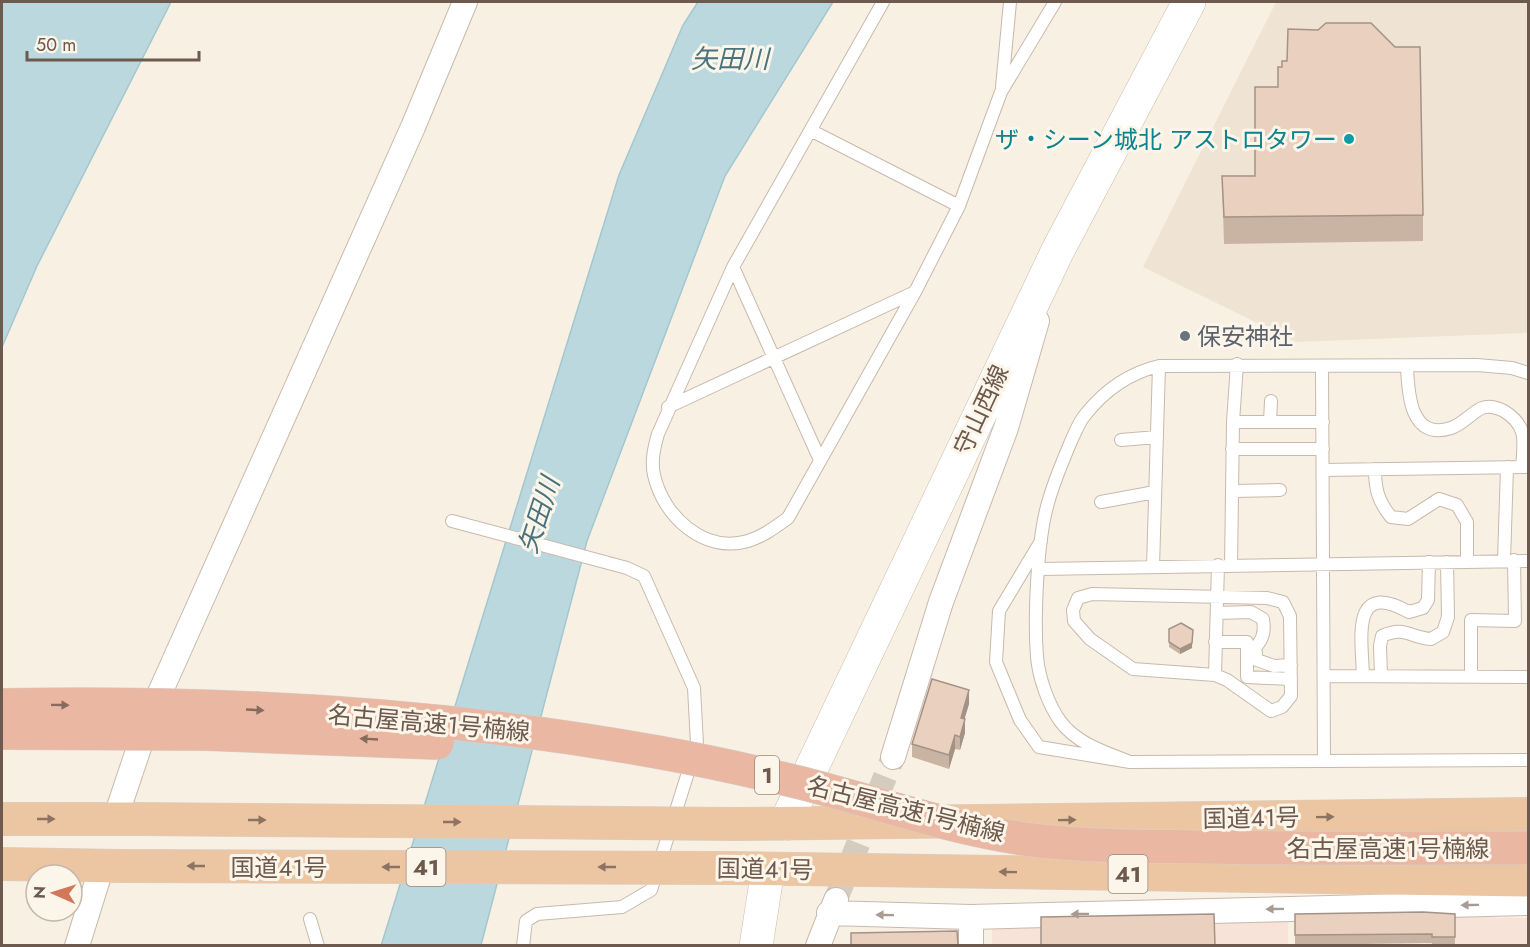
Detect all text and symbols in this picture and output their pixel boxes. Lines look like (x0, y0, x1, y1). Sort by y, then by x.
scale bar (27, 24, 200, 62)
text: 50 m (36, 32, 76, 58)
water label: 矢田川 (691, 40, 772, 78)
place label: ザ・シーン城北 アストロタワー (995, 122, 1337, 157)
marker: ザ・シーン城北 アストロタワー (1342, 132, 1356, 146)
place label: 保安神社 (1197, 319, 1293, 354)
marker: 保安神社 (1178, 329, 1192, 343)
street label: 守山西線 (945, 359, 1017, 461)
water label: 矢田川 (509, 469, 570, 558)
street label: 名古屋高速1号楠線 (326, 697, 532, 749)
one-way arrow (50, 700, 69, 709)
one-way arrow (245, 705, 264, 714)
one-way arrow (359, 735, 378, 744)
road number: 1 (755, 756, 779, 794)
street label: 名古屋高速1号楠線 (803, 767, 1009, 851)
street label: 国道41号 (1202, 800, 1300, 836)
one-way arrow (1315, 812, 1334, 821)
one-way arrow (37, 814, 56, 824)
one-way arrow (248, 815, 267, 825)
one-way arrow (1057, 815, 1076, 825)
one-way arrow (443, 817, 462, 827)
street label: 名古屋高速1号楠線 (1287, 831, 1489, 866)
road number: 41 (406, 848, 446, 886)
street label: 国道41号 (231, 850, 327, 885)
street label: 国道41号 (716, 851, 814, 887)
road number: 41 (1108, 855, 1148, 893)
one-way arrow (186, 861, 205, 871)
one-way arrow (381, 862, 400, 872)
one-way arrow (597, 862, 616, 872)
north arrow (24, 863, 84, 923)
one-way arrow (999, 867, 1018, 877)
text: N (28, 885, 51, 899)
one-way arrow (1461, 900, 1480, 909)
one-way arrow (1266, 905, 1285, 914)
one-way arrow (1071, 909, 1090, 919)
one-way arrow (876, 910, 895, 919)

